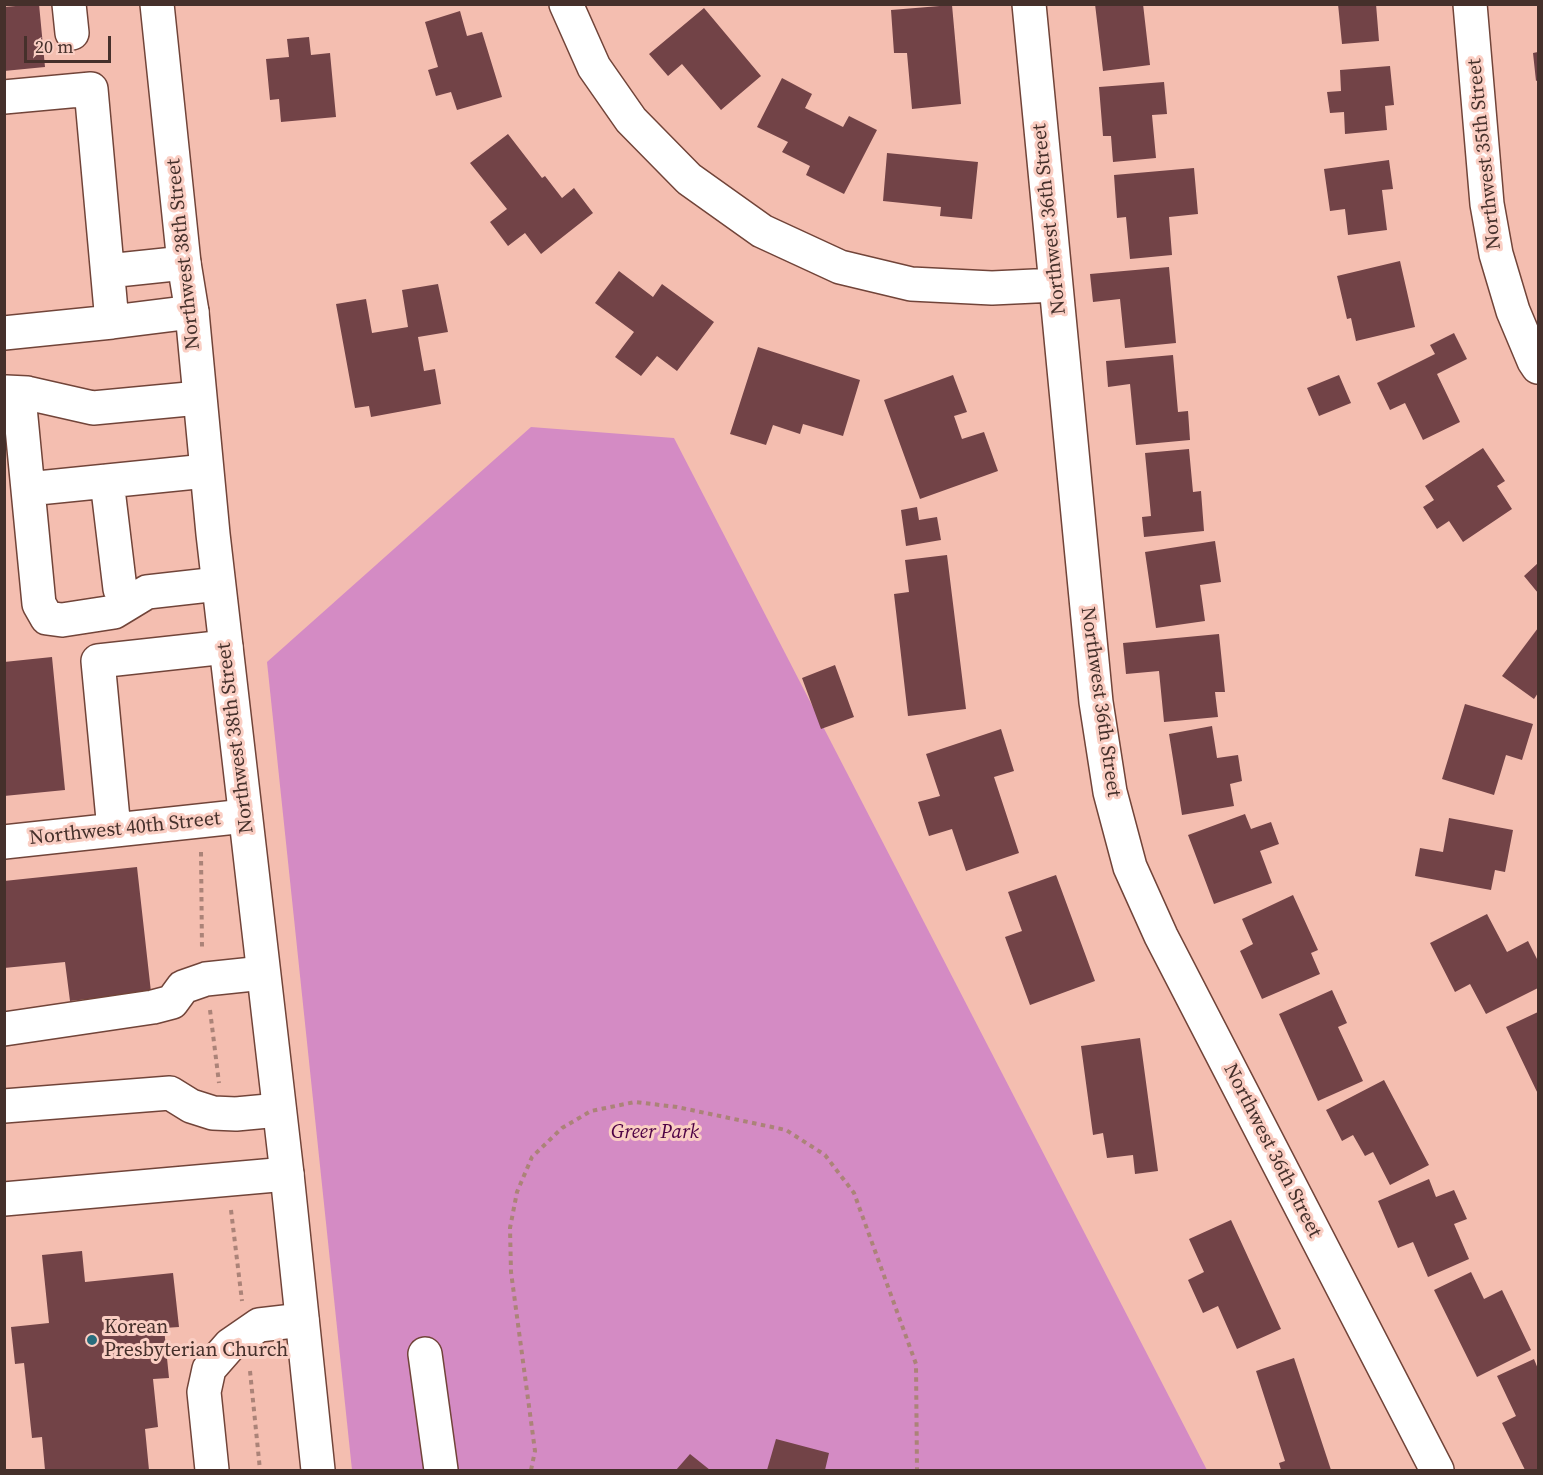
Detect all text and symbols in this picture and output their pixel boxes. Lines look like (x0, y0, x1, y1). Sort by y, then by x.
scale bar (27, 24, 114, 62)
text: 20 m (35, 34, 73, 59)
street label: Northwest 35th Street (1463, 57, 1507, 251)
street label: Northwest 36th Street (1028, 122, 1072, 316)
street label: Northwest 38th Street (162, 157, 206, 351)
street label: Northwest 36th Street (1075, 605, 1125, 799)
street label: Northwest 38th Street (212, 641, 260, 835)
street label: Northwest 40th Street (28, 807, 222, 851)
street label: Northwest 36th Street (1218, 1060, 1326, 1242)
park label: Greer Park (611, 1121, 699, 1145)
place label: Korean Presbyterian Church (104, 1316, 288, 1363)
marker: Korean Presbyterian Church (85, 1333, 99, 1347)

